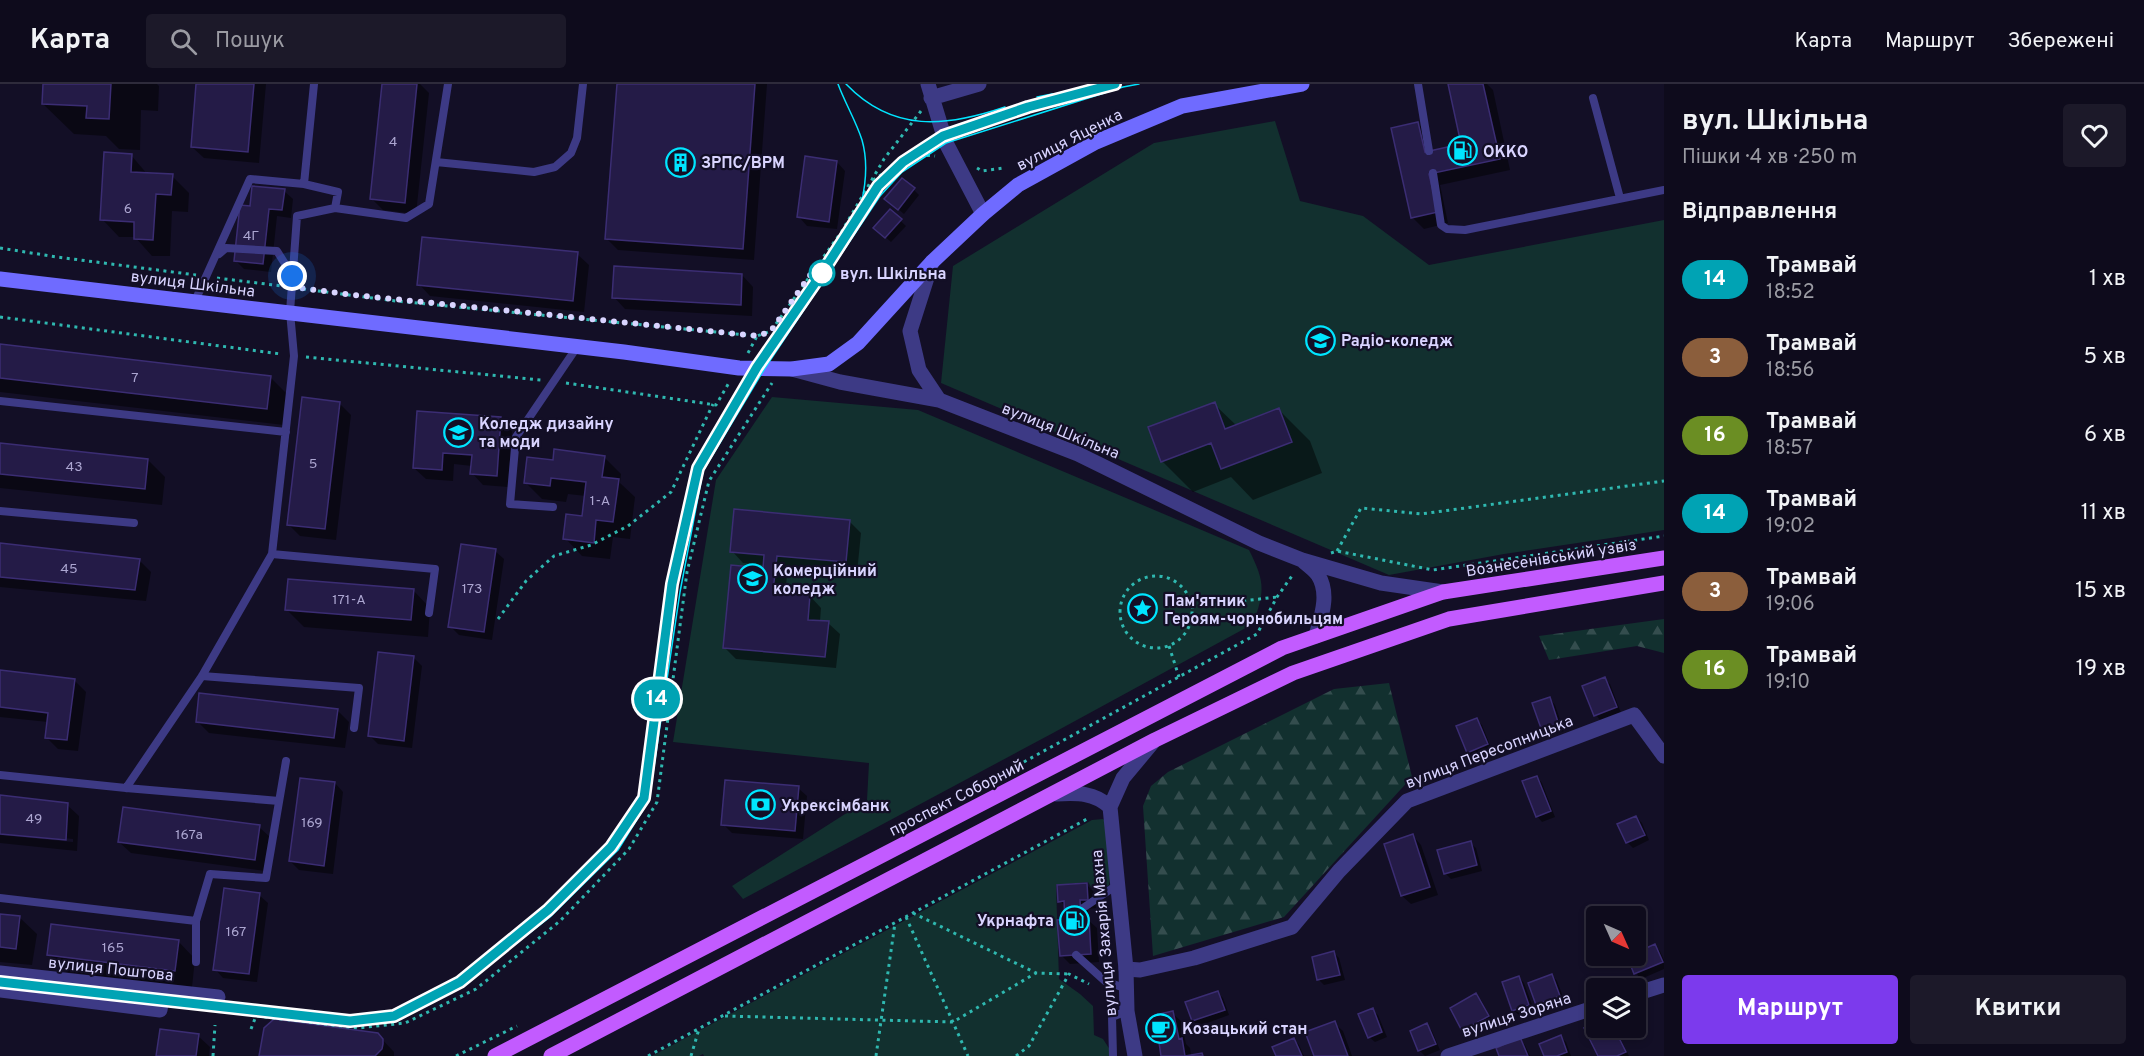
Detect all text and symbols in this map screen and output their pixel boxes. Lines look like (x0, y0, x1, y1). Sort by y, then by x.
search box (146, 14, 566, 68)
text: Карта (30, 23, 110, 59)
icon: search (167, 25, 200, 58)
text: Пошук (215, 28, 285, 55)
text: Карта (1795, 28, 1852, 55)
text: Маршрут (1885, 28, 1974, 55)
text: Збережені (2007, 28, 2114, 55)
text: вул. Шкільна (1682, 104, 1868, 140)
button: heart (2063, 104, 2126, 167)
street label: вулиця Яценка (1014, 106, 1126, 176)
house number: 4 (389, 134, 397, 151)
fuel station icon: ОККО (1446, 135, 1478, 167)
place label: ОККО (1483, 143, 1528, 163)
text: Пішки · 4 хв · 250 m (1682, 145, 1857, 171)
building icon: ЗРПС/ВРМ (664, 146, 696, 178)
place label: ЗРПС/ВРМ (701, 154, 785, 174)
text: Відправлення (1682, 199, 1837, 226)
house number: 6 (124, 201, 132, 218)
house number: 4Г (243, 228, 259, 245)
text: Трамвай (1766, 253, 1857, 280)
marker: вул. Шкільна (809, 260, 835, 286)
your location (277, 261, 307, 291)
place label: вул. Шкільна (840, 265, 947, 285)
text: 14 (1704, 266, 1726, 293)
text: 1 хв (2089, 266, 2126, 293)
street label: вулиця Шкільна (129, 267, 256, 303)
text: 18:52 (1766, 280, 1815, 306)
school or university icon: Радіо-коледж (1304, 324, 1336, 356)
text: Трамвай (1766, 331, 1857, 358)
place label: Радіо-коледж (1341, 332, 1453, 352)
text: 3 (1709, 344, 1721, 371)
text: 5 хв (2083, 344, 2126, 371)
text: 18:56 (1766, 358, 1815, 384)
house number: 7 (131, 370, 139, 387)
street label: вулиця Шкільна (999, 399, 1122, 465)
text: Трамвай (1766, 409, 1857, 436)
place label: Коледж дизайну та моди (479, 415, 614, 453)
school or university icon: Коледж дизайну та моди (442, 416, 474, 448)
text: 16 (1704, 422, 1726, 449)
text: 6 хв (2084, 422, 2126, 449)
text: 18:57 (1766, 436, 1813, 462)
house number: 5 (309, 456, 317, 473)
house number: 43 (65, 459, 83, 476)
text: Трамвай (1766, 487, 1857, 514)
house number: 1-А (590, 493, 610, 510)
text: 14 (1704, 500, 1726, 527)
text: 11 хв (2081, 500, 2126, 527)
text: 19:02 (1766, 514, 1815, 540)
street label: Вознесенівський узвіз (1465, 536, 1638, 582)
house number: 45 (60, 561, 78, 578)
place label: Комерційний коледж (773, 562, 877, 600)
school or university icon: Комерційний коледж (736, 563, 768, 595)
text: Трамвай (1766, 565, 1857, 592)
text: 3 (1709, 578, 1721, 605)
text: 15 хв (2075, 578, 2126, 605)
house number: 173 (462, 581, 482, 598)
house number: 171-А (332, 592, 366, 609)
place label: Пам'ятник Героям-чорнобильцям (1164, 592, 1343, 630)
text: 19:06 (1766, 592, 1815, 618)
place icon: Пам'ятник Героям-чорнобильцям (1127, 593, 1159, 625)
text: Трамвай (1766, 643, 1857, 670)
text: 16 (1704, 656, 1726, 683)
text: 19 хв (2076, 656, 2126, 683)
text: 19:10 (1766, 670, 1810, 696)
line badge: 14 (630, 680, 684, 718)
text: 14 (646, 686, 668, 713)
street label: вулиця Пересопницька (1403, 712, 1576, 794)
street label: проспект Соборний (886, 756, 1028, 841)
bank icon: Укрексімбанк (744, 789, 776, 821)
place label: Укрексімбанк (781, 797, 889, 817)
house number: 49 (26, 811, 42, 828)
house number: 169 (301, 815, 323, 832)
house number: 167а (175, 827, 203, 844)
street label: вулиця Захарія Махна (1088, 849, 1122, 1017)
fuel station icon: Укрнафта (1059, 904, 1091, 936)
north arrow (1586, 906, 1646, 966)
map controls (1586, 906, 1646, 1038)
place label: Укрнафта (977, 912, 1054, 932)
house number: 167 (226, 924, 246, 941)
house number: 165 (102, 940, 124, 957)
street label: вулиця Поштова (47, 953, 174, 987)
button: Маршрут (1682, 975, 1898, 1044)
button: Квитки (1910, 975, 2126, 1044)
button: layers (1586, 978, 1646, 1038)
street label: вулиця Зоряна (1459, 989, 1574, 1043)
cafe icon: Козацький стан (1145, 1012, 1177, 1044)
place label: Козацький стан (1182, 1020, 1308, 1040)

